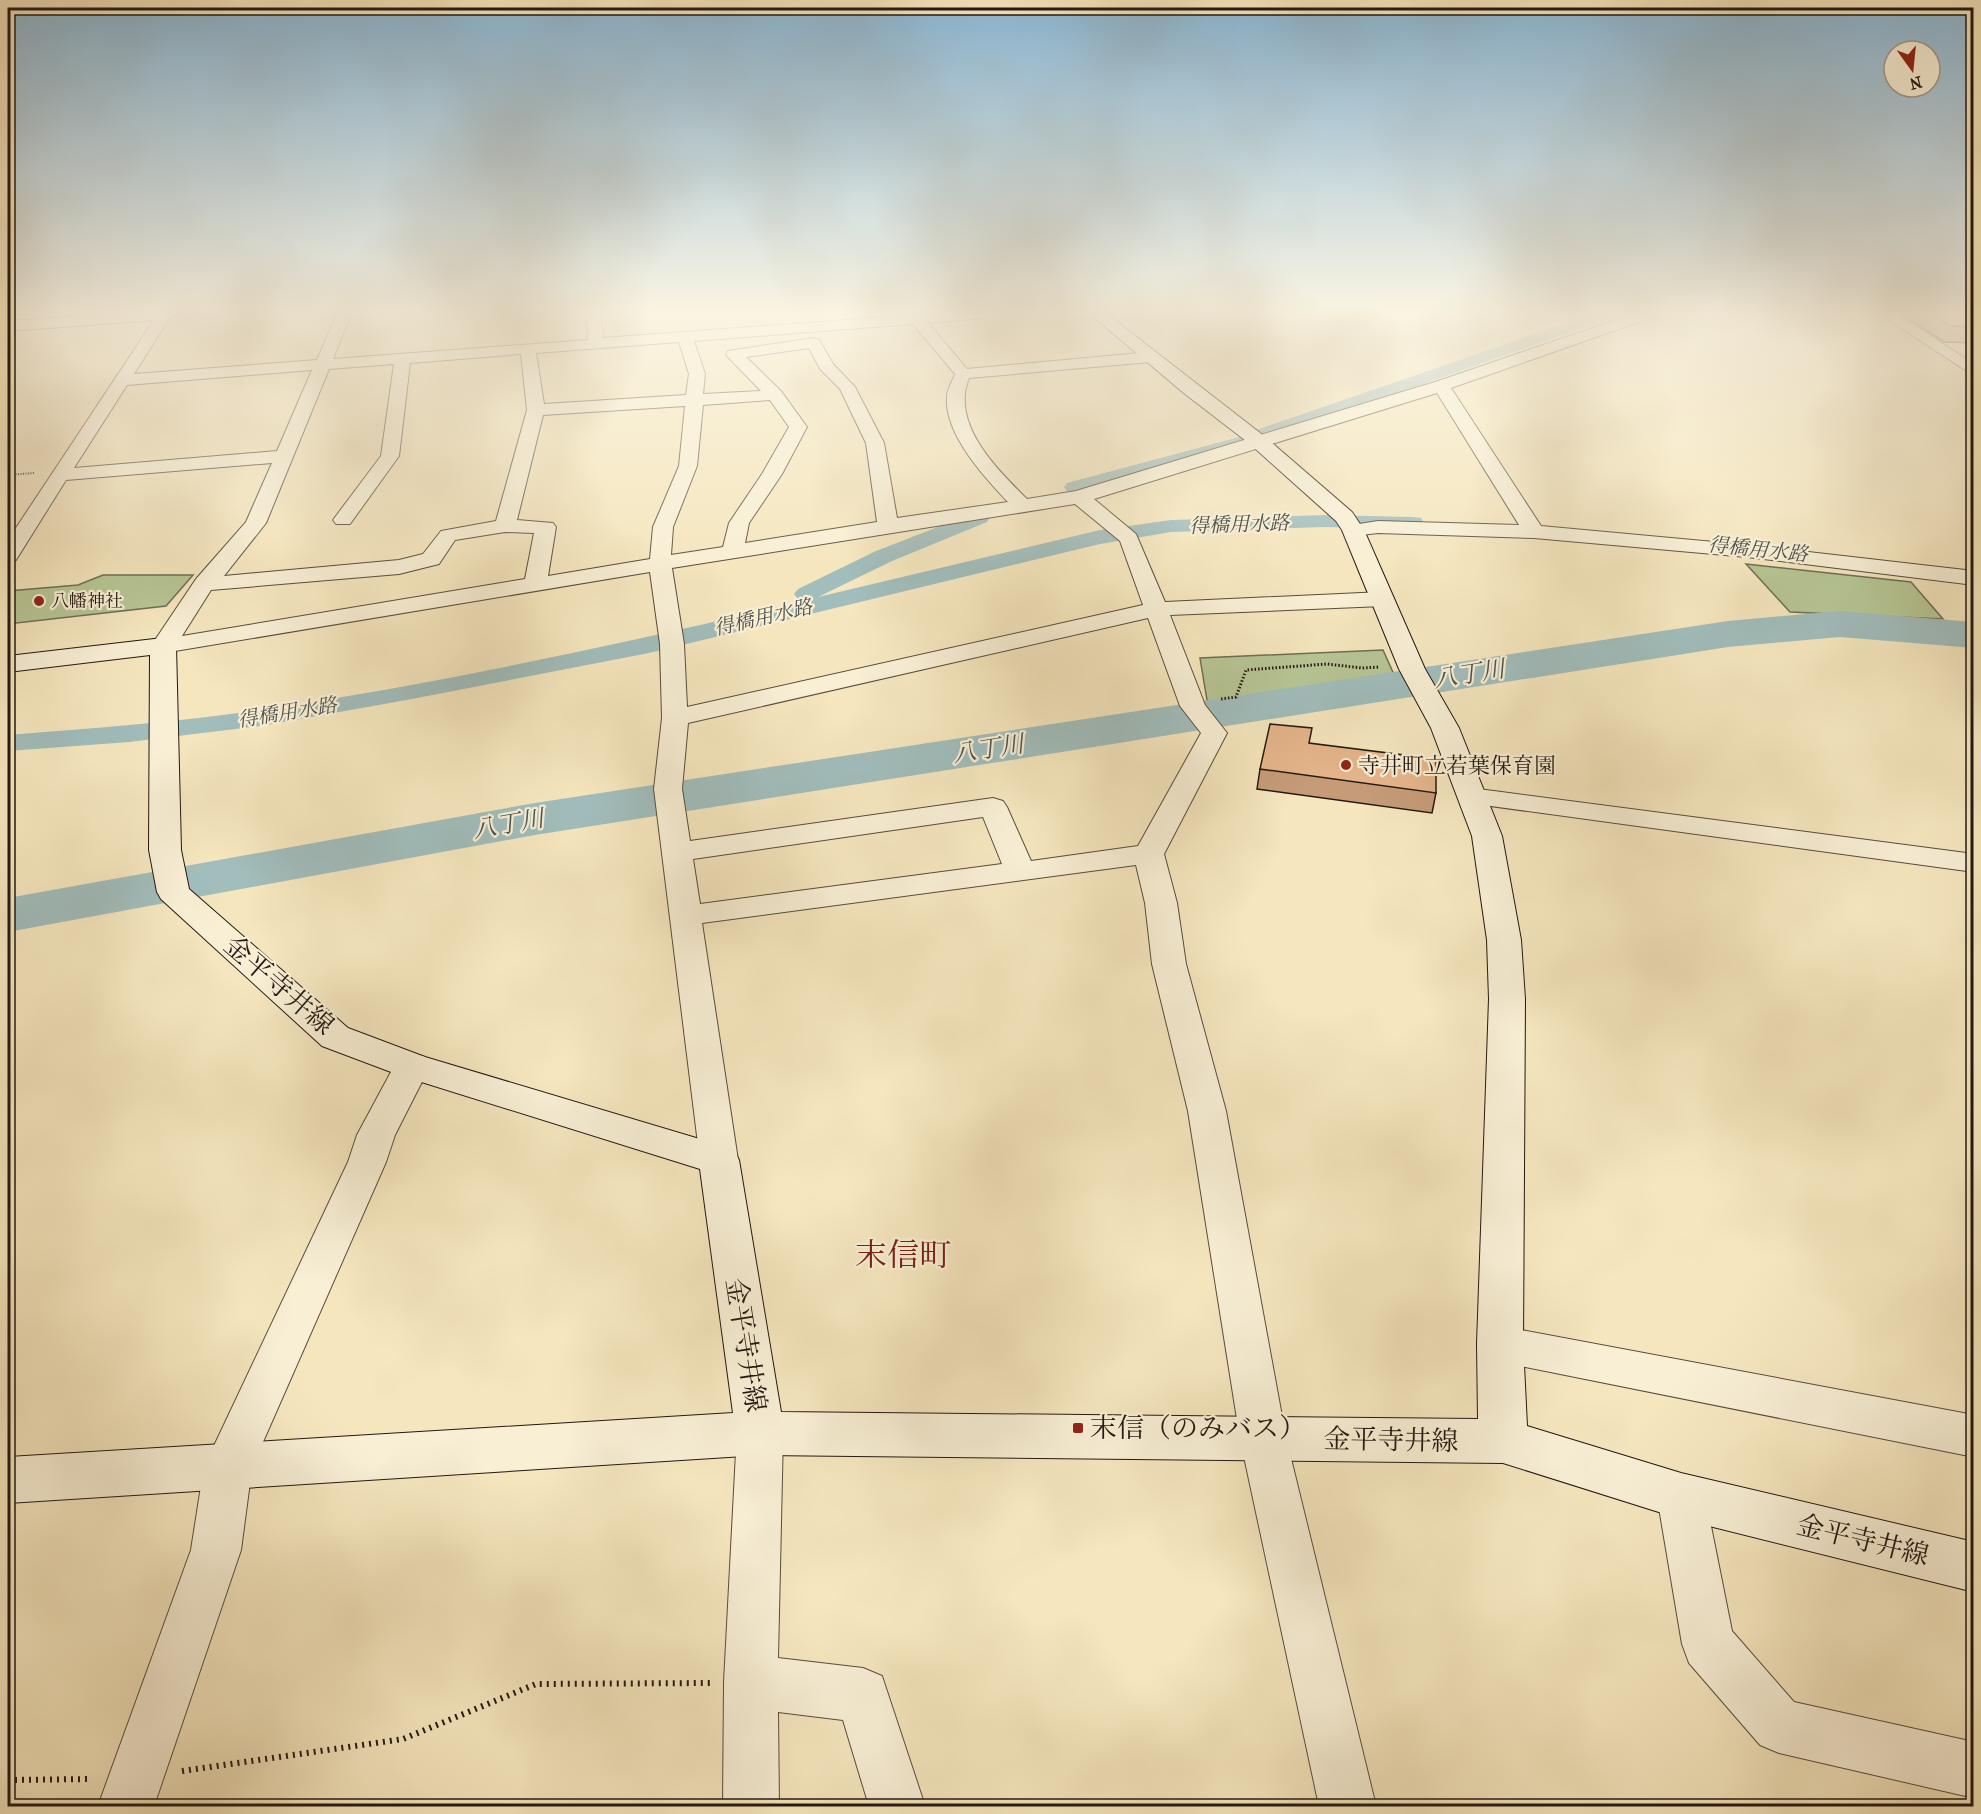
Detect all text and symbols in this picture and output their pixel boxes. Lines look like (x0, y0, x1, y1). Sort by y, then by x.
north arrow (1882, 39, 1942, 99)
text: N (1907, 72, 1924, 94)
water label: 得橋用水路 (1189, 511, 1291, 538)
water label: 得橋用水路 (1707, 533, 1811, 566)
place label: 八幡神社 (51, 591, 123, 612)
marker: 八幡神社 (32, 594, 46, 608)
water label: 得橋用水路 (712, 595, 816, 640)
water label: 八丁川 (1431, 654, 1510, 693)
water label: 得橋用水路 (236, 693, 340, 732)
water label: 八丁川 (950, 729, 1029, 768)
place label: 寺井町立若葉保育園 (1358, 753, 1556, 779)
marker: 寺井町立若葉保育園 (1339, 758, 1353, 772)
water label: 八丁川 (470, 803, 549, 844)
street label: 金平寺井線 (218, 929, 340, 1041)
district label: 末信町 (855, 1237, 951, 1274)
street label: 金平寺井線 (720, 1276, 772, 1414)
place label: 末信（のみバス） (1090, 1412, 1306, 1444)
marker: 末信（のみバス） (1071, 1421, 1085, 1435)
street label: 金平寺井線 (1323, 1423, 1459, 1457)
street label: 金平寺井線 (1794, 1508, 1932, 1572)

